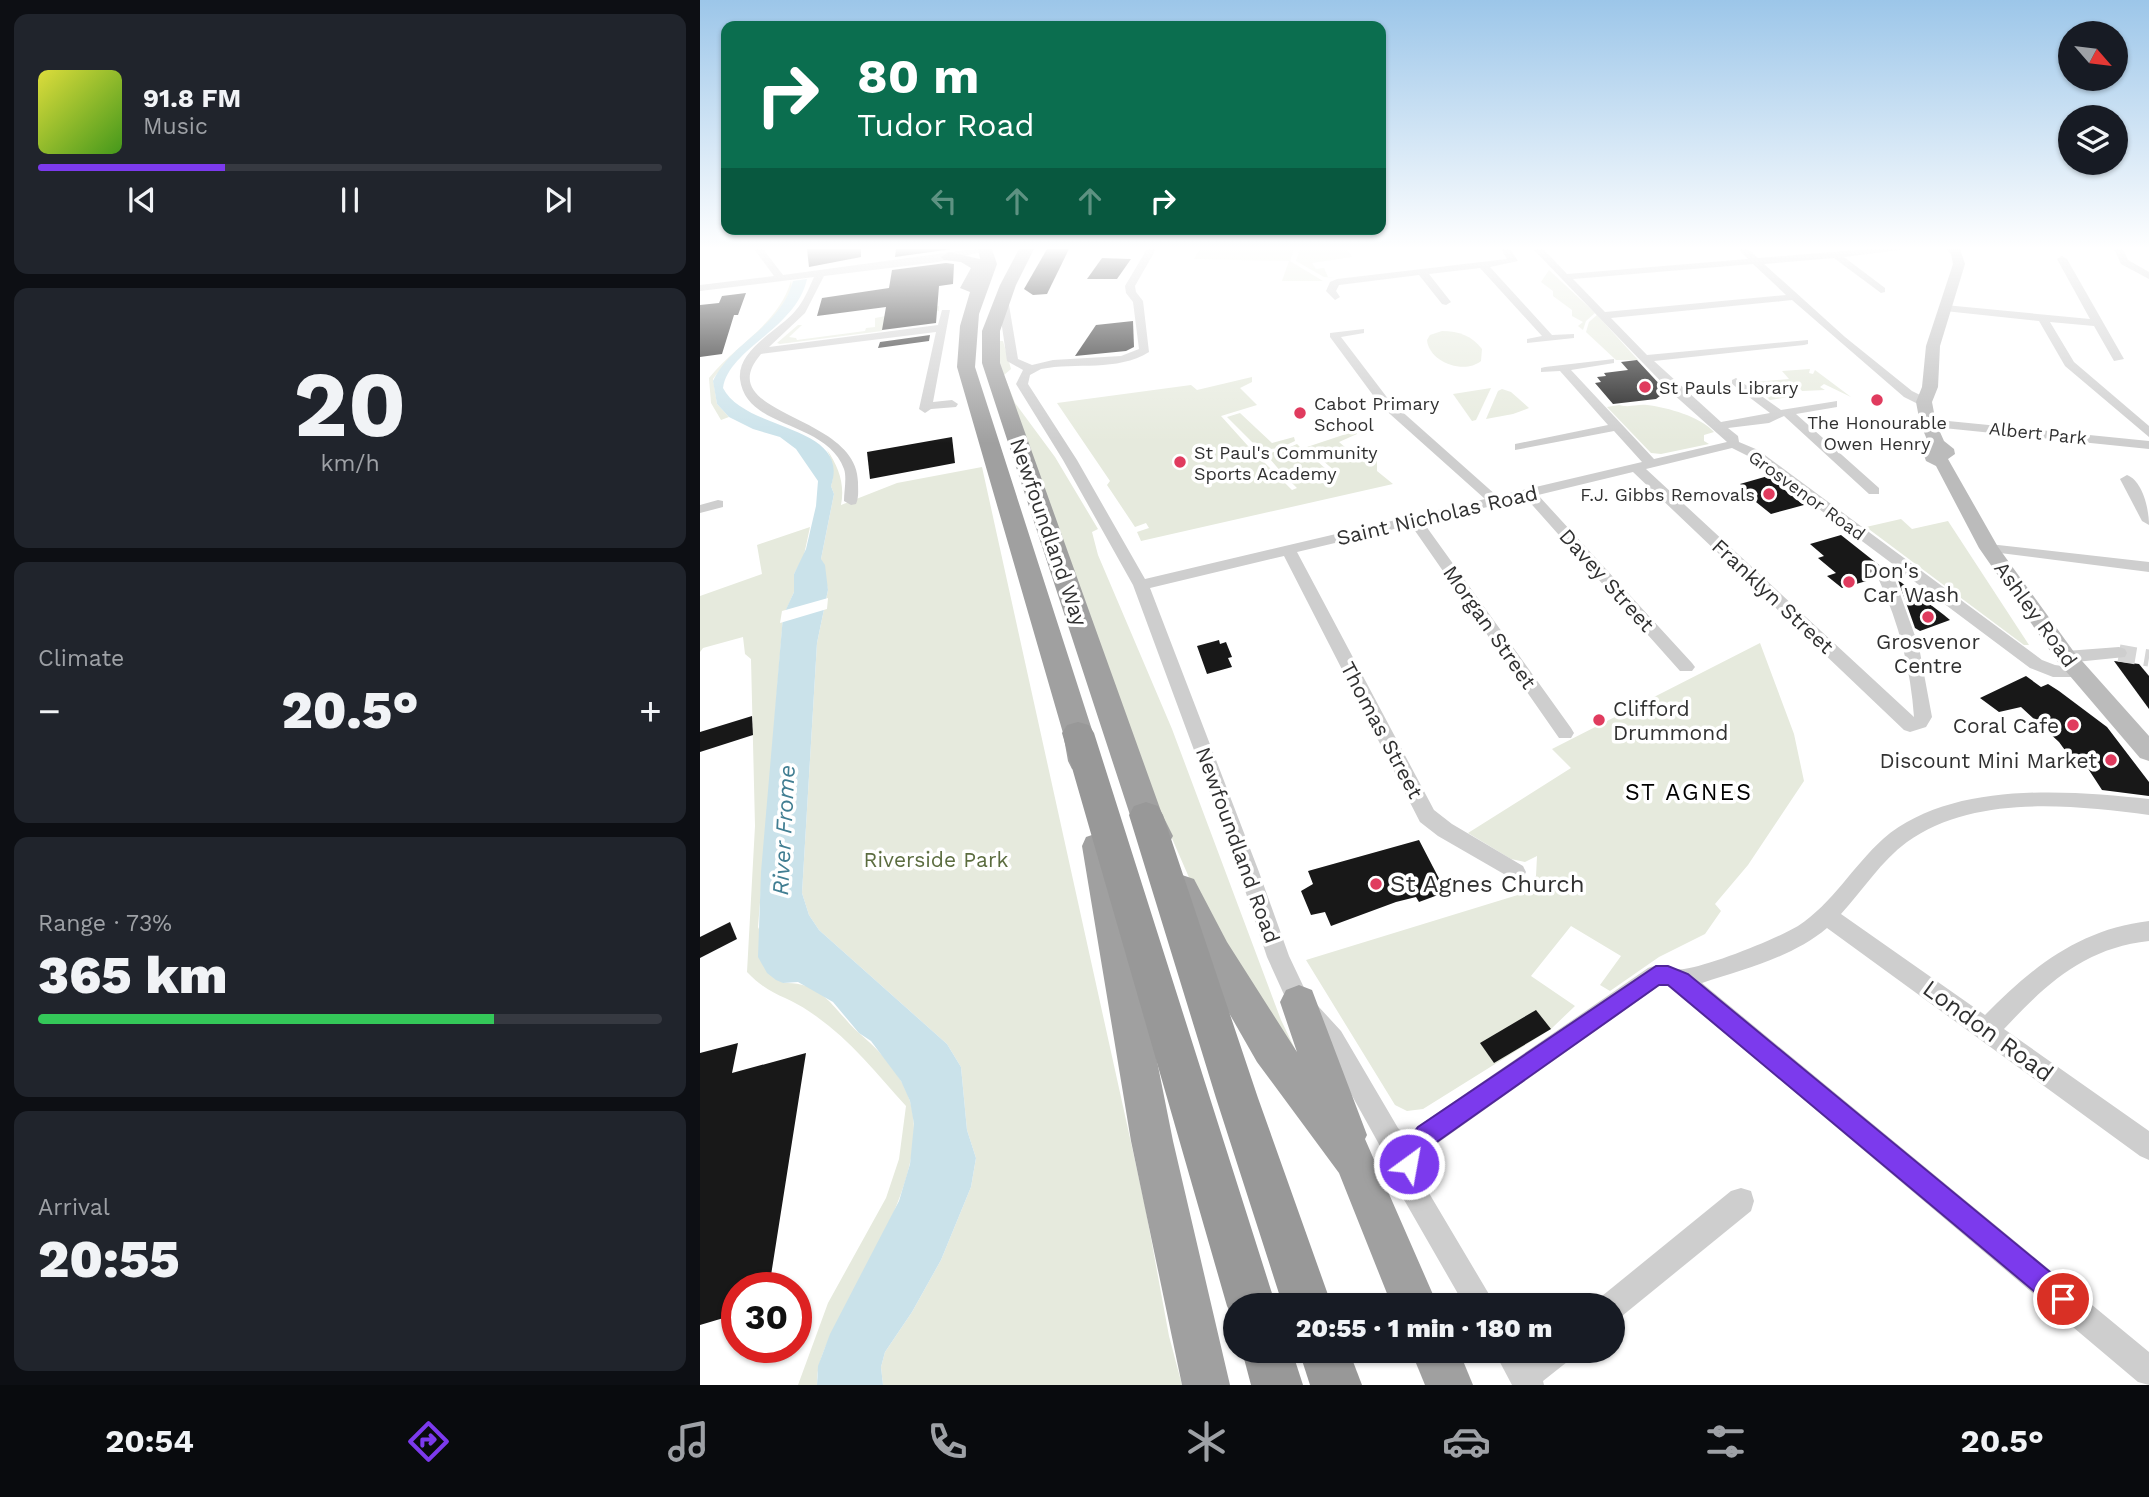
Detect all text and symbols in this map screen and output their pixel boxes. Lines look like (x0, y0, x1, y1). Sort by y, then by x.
north arrow (2058, 21, 2128, 91)
map controls (2058, 21, 2128, 175)
text: 80 m (857, 47, 979, 105)
icon: right (742, 49, 833, 140)
text: 91.8 FM (143, 83, 241, 113)
button: layers (2058, 105, 2128, 175)
text: Tudor Road (857, 106, 1035, 144)
text: Music (143, 113, 208, 140)
icon: previous (123, 181, 161, 219)
icon: pause (331, 181, 369, 219)
icon: next (539, 181, 577, 219)
icon: left (925, 182, 963, 220)
icon: ahead (998, 182, 1036, 220)
icon: ahead (1071, 182, 1109, 220)
icon: right (1144, 182, 1182, 220)
text: 20 (294, 351, 406, 458)
place label: St Pauls Library (1659, 377, 1799, 398)
marker: St Pauls Library (1637, 379, 1653, 395)
marker: The Honourable Owen Henry (1869, 392, 1885, 408)
place label: Cabot Primary School (1314, 393, 1440, 435)
marker: Cabot Primary School (1292, 405, 1308, 421)
place label: The Honourable Owen Henry (1807, 412, 1947, 454)
street label: Albert Park (1988, 417, 2088, 449)
street label: Newfoundland Way (1005, 435, 1093, 629)
place label: St Paul's Community Sports Academy (1194, 442, 1378, 484)
street label: Grosvenor Road (1745, 446, 1869, 544)
text: km/h (320, 450, 380, 477)
marker: St Paul's Community Sports Academy (1172, 454, 1188, 470)
street label: Saint Nicholas Road (1334, 480, 1540, 550)
place label: F.J. Gibbs Removals (1580, 484, 1755, 505)
marker: F.J. Gibbs Removals (1761, 486, 1777, 502)
street label: Davey Street (1554, 523, 1660, 637)
street label: Franklyn Street (1707, 533, 1839, 659)
street label: Ashley Road (1989, 556, 2083, 672)
place label: Don's Car Wash (1863, 558, 1959, 607)
street label: Morgan Street (1438, 561, 1542, 694)
marker: Don's Car Wash (1841, 574, 1857, 590)
marker: Grosvenor Centre (1920, 609, 1936, 625)
place label: Grosvenor Centre (1876, 629, 1980, 678)
text: Climate (38, 645, 124, 672)
street label: Thomas Street (1335, 657, 1429, 803)
text: 20.5° (281, 680, 419, 741)
text: − (38, 689, 61, 733)
text: + (639, 689, 662, 733)
place label: Clifford Drummond (1613, 696, 1728, 745)
marker: Clifford Drummond (1591, 712, 1607, 728)
place label: Coral Cafe (1953, 713, 2059, 738)
marker: Coral Cafe (2065, 717, 2081, 733)
street label: Newfoundland Road (1191, 743, 1285, 947)
place label: Discount Mini Market (1880, 748, 2097, 773)
marker: Discount Mini Market (2103, 752, 2119, 768)
water label: River Frome (767, 764, 801, 896)
district label: ST AGNES (1625, 779, 1753, 806)
park label: Riverside Park (864, 847, 1009, 872)
place label: St Agnes Church (1390, 870, 1585, 898)
marker: St Agnes Church (1368, 876, 1384, 892)
text: Range · 73% (38, 910, 172, 937)
text: 365 km (38, 945, 228, 1006)
street label: London Road (1917, 974, 2059, 1088)
position arrow (1372, 1127, 1446, 1201)
text: Arrival (38, 1194, 110, 1221)
text: 20:55 (38, 1229, 180, 1290)
pin (2033, 1269, 2093, 1329)
speed limit sign: 30 (721, 1272, 812, 1363)
icon: arrive (2044, 1280, 2082, 1318)
text: 20:55 · 1 min · 180 m (1296, 1313, 1552, 1343)
icon: directions (404, 1417, 453, 1466)
icon: music (664, 1417, 713, 1466)
icon: phone (923, 1417, 972, 1466)
icon: climate (1182, 1417, 1231, 1466)
icon: car (1442, 1417, 1491, 1466)
icon: filters (1701, 1417, 1750, 1466)
text: 20:54 (105, 1422, 194, 1460)
text: 20.5° (1961, 1422, 2044, 1460)

